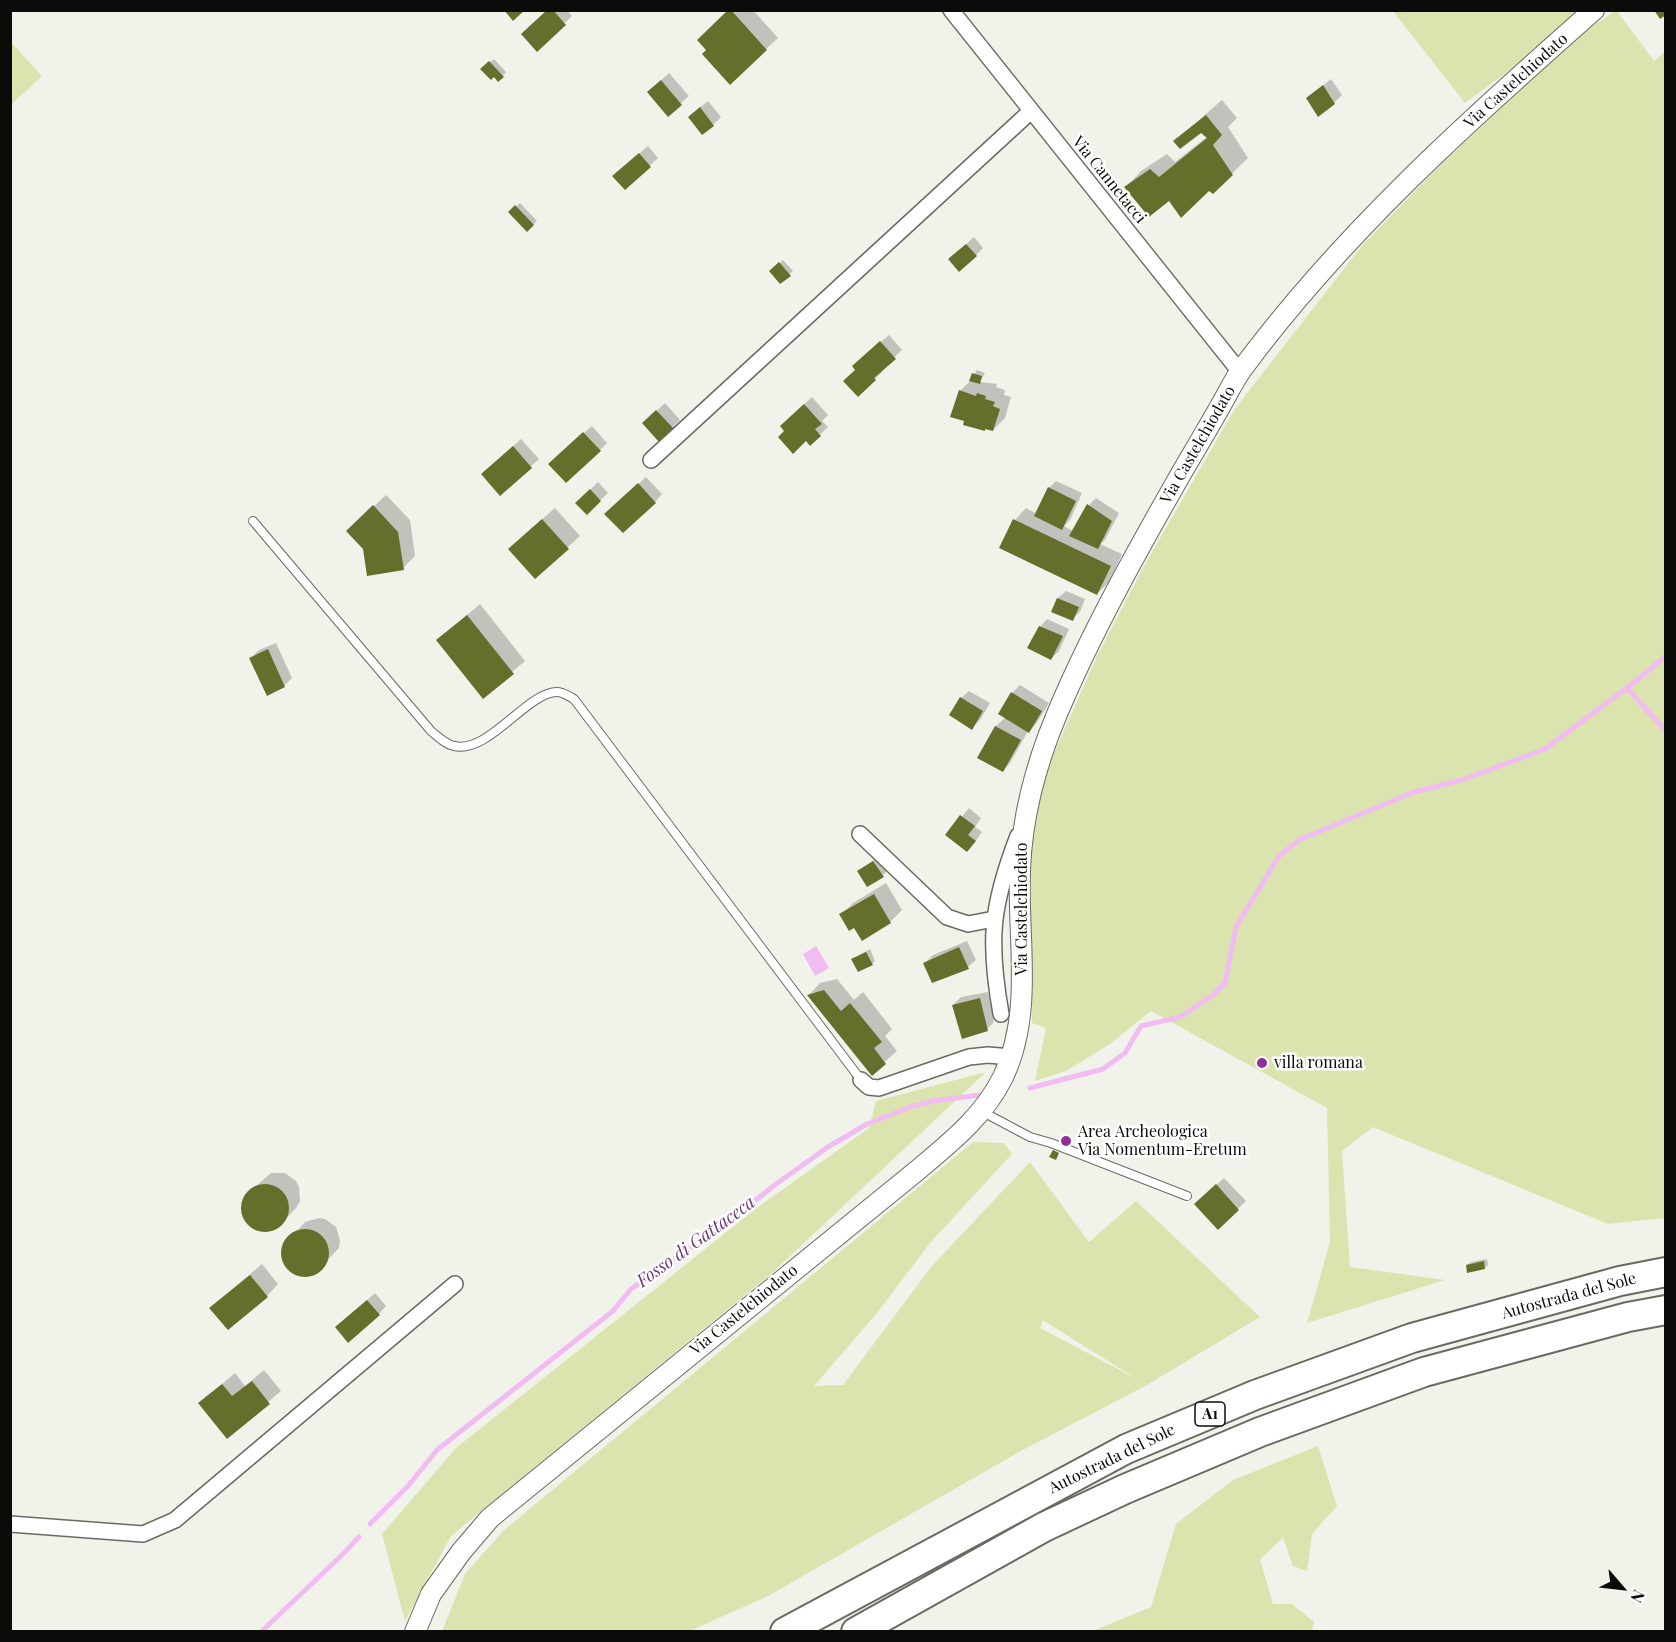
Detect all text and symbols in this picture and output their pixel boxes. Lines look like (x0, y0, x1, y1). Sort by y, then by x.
street label: Via Castelchiodato (1460, 29, 1572, 133)
street label: Via Cannetacci (1068, 133, 1150, 227)
street label: Via Castelchiodato (1156, 383, 1240, 507)
street label: Via Castelchiodato (1012, 843, 1032, 975)
place label: villa romana (1274, 1053, 1363, 1073)
marker: villa romana (1255, 1056, 1269, 1070)
place label: Area Archeologica Via Nomentum-Eretum (1078, 1122, 1247, 1160)
marker: Area Archeologica Via Nomentum-Eretum (1059, 1134, 1073, 1148)
water label: Fosso di Gattaceca (632, 1192, 760, 1292)
street label: Via Castelchiodato (686, 1261, 802, 1359)
street label: Autostrada del Sole (1500, 1269, 1638, 1323)
road number: A1 (1195, 1402, 1225, 1426)
street label: Autostrada del Sole (1046, 1420, 1178, 1498)
north arrow (1592, 1558, 1652, 1618)
text: N (1626, 1587, 1650, 1607)

